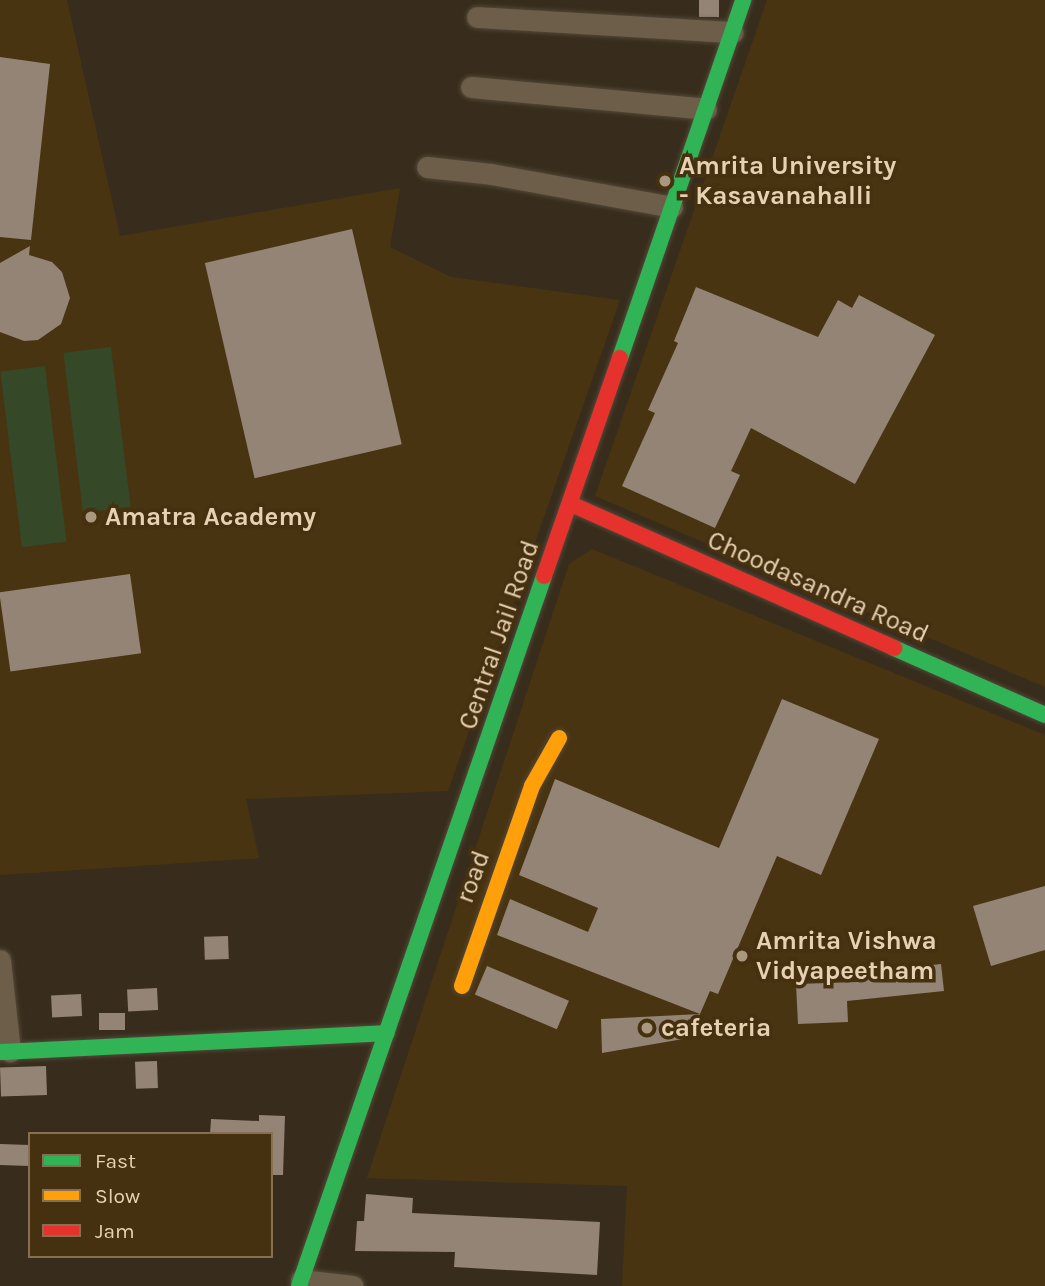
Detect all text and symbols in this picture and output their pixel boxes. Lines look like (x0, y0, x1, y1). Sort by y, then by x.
place label: Amrita University - Kasavanahalli (679, 150, 896, 212)
marker: Amrita University - Kasavanahalli (657, 173, 673, 189)
place label: Amatra Academy (105, 501, 316, 533)
marker: Amatra Academy (83, 509, 99, 525)
street label: Choodasandra Road (703, 524, 933, 650)
street label: Central Jail Road (452, 536, 546, 734)
street label: road (449, 847, 497, 907)
place label: Amrita Vishwa Vidyapeetham (756, 925, 937, 986)
marker: Amrita Vishwa Vidyapeetham (734, 948, 750, 964)
place label: cafeteria (661, 1012, 771, 1044)
marker: cafeteria (639, 1020, 655, 1036)
legend (28, 1132, 273, 1258)
text: Fast (95, 1149, 136, 1173)
text: Slow (95, 1184, 140, 1208)
text: Jam (95, 1219, 135, 1243)

